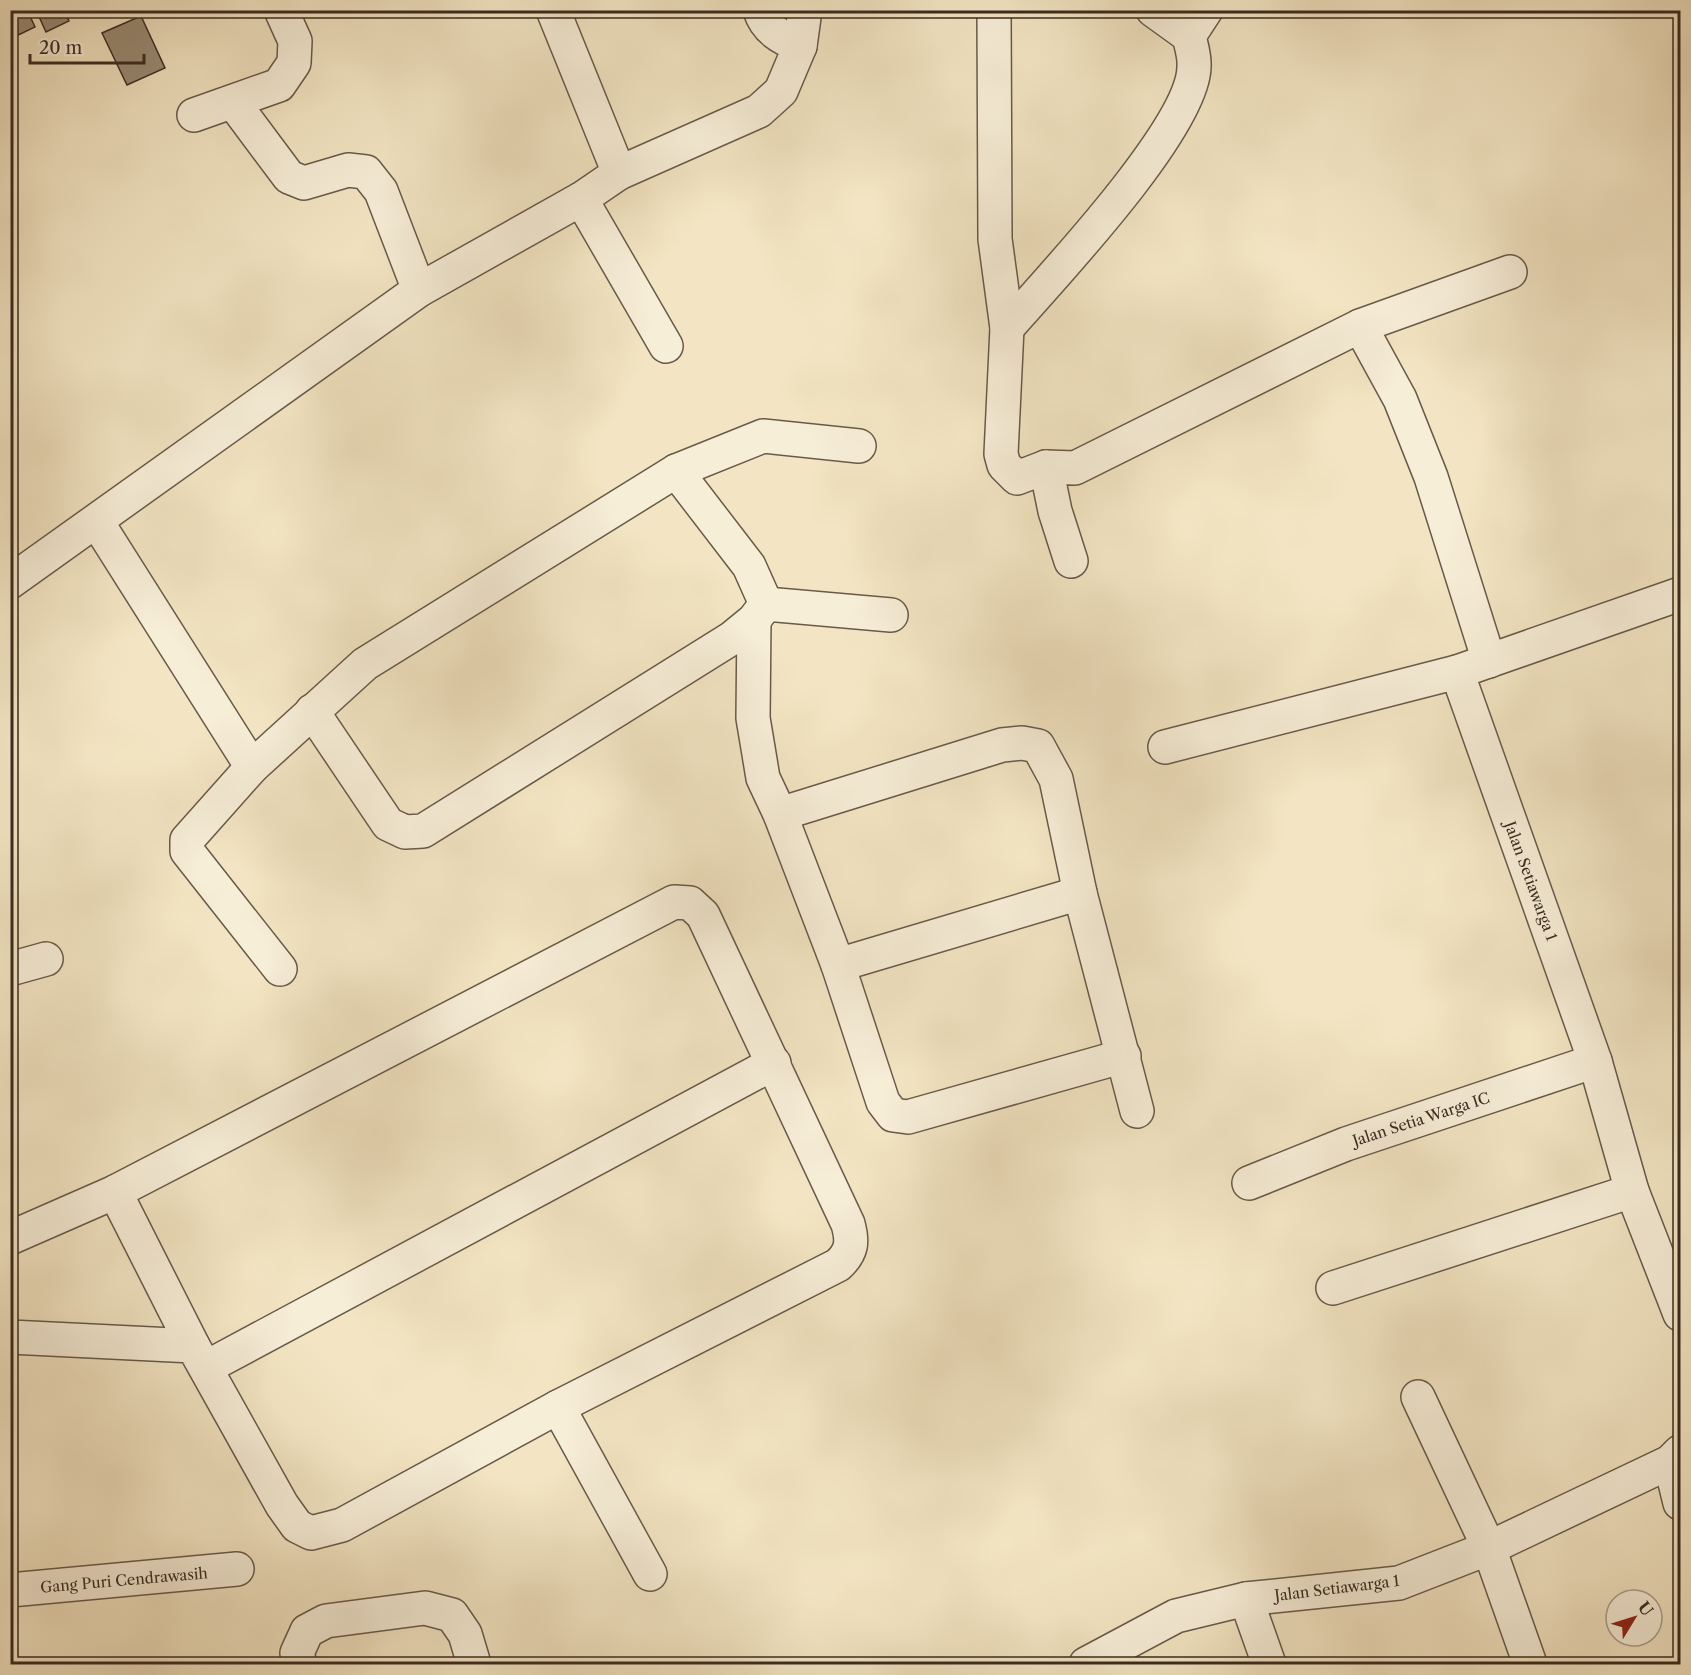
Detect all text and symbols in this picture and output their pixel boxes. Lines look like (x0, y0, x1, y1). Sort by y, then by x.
scale bar (30, 27, 144, 65)
text: 20 m (39, 37, 83, 59)
street label: Jalan Setiawarga 1 (1500, 817, 1562, 944)
street label: Jalan Setia Warga IC (1348, 1088, 1492, 1151)
street label: Gang Puri Cendrawasih (40, 1563, 209, 1597)
street label: Jalan Setiawarga 1 (1272, 1571, 1401, 1605)
north arrow (1604, 1588, 1664, 1648)
text: U (1634, 1597, 1658, 1620)

